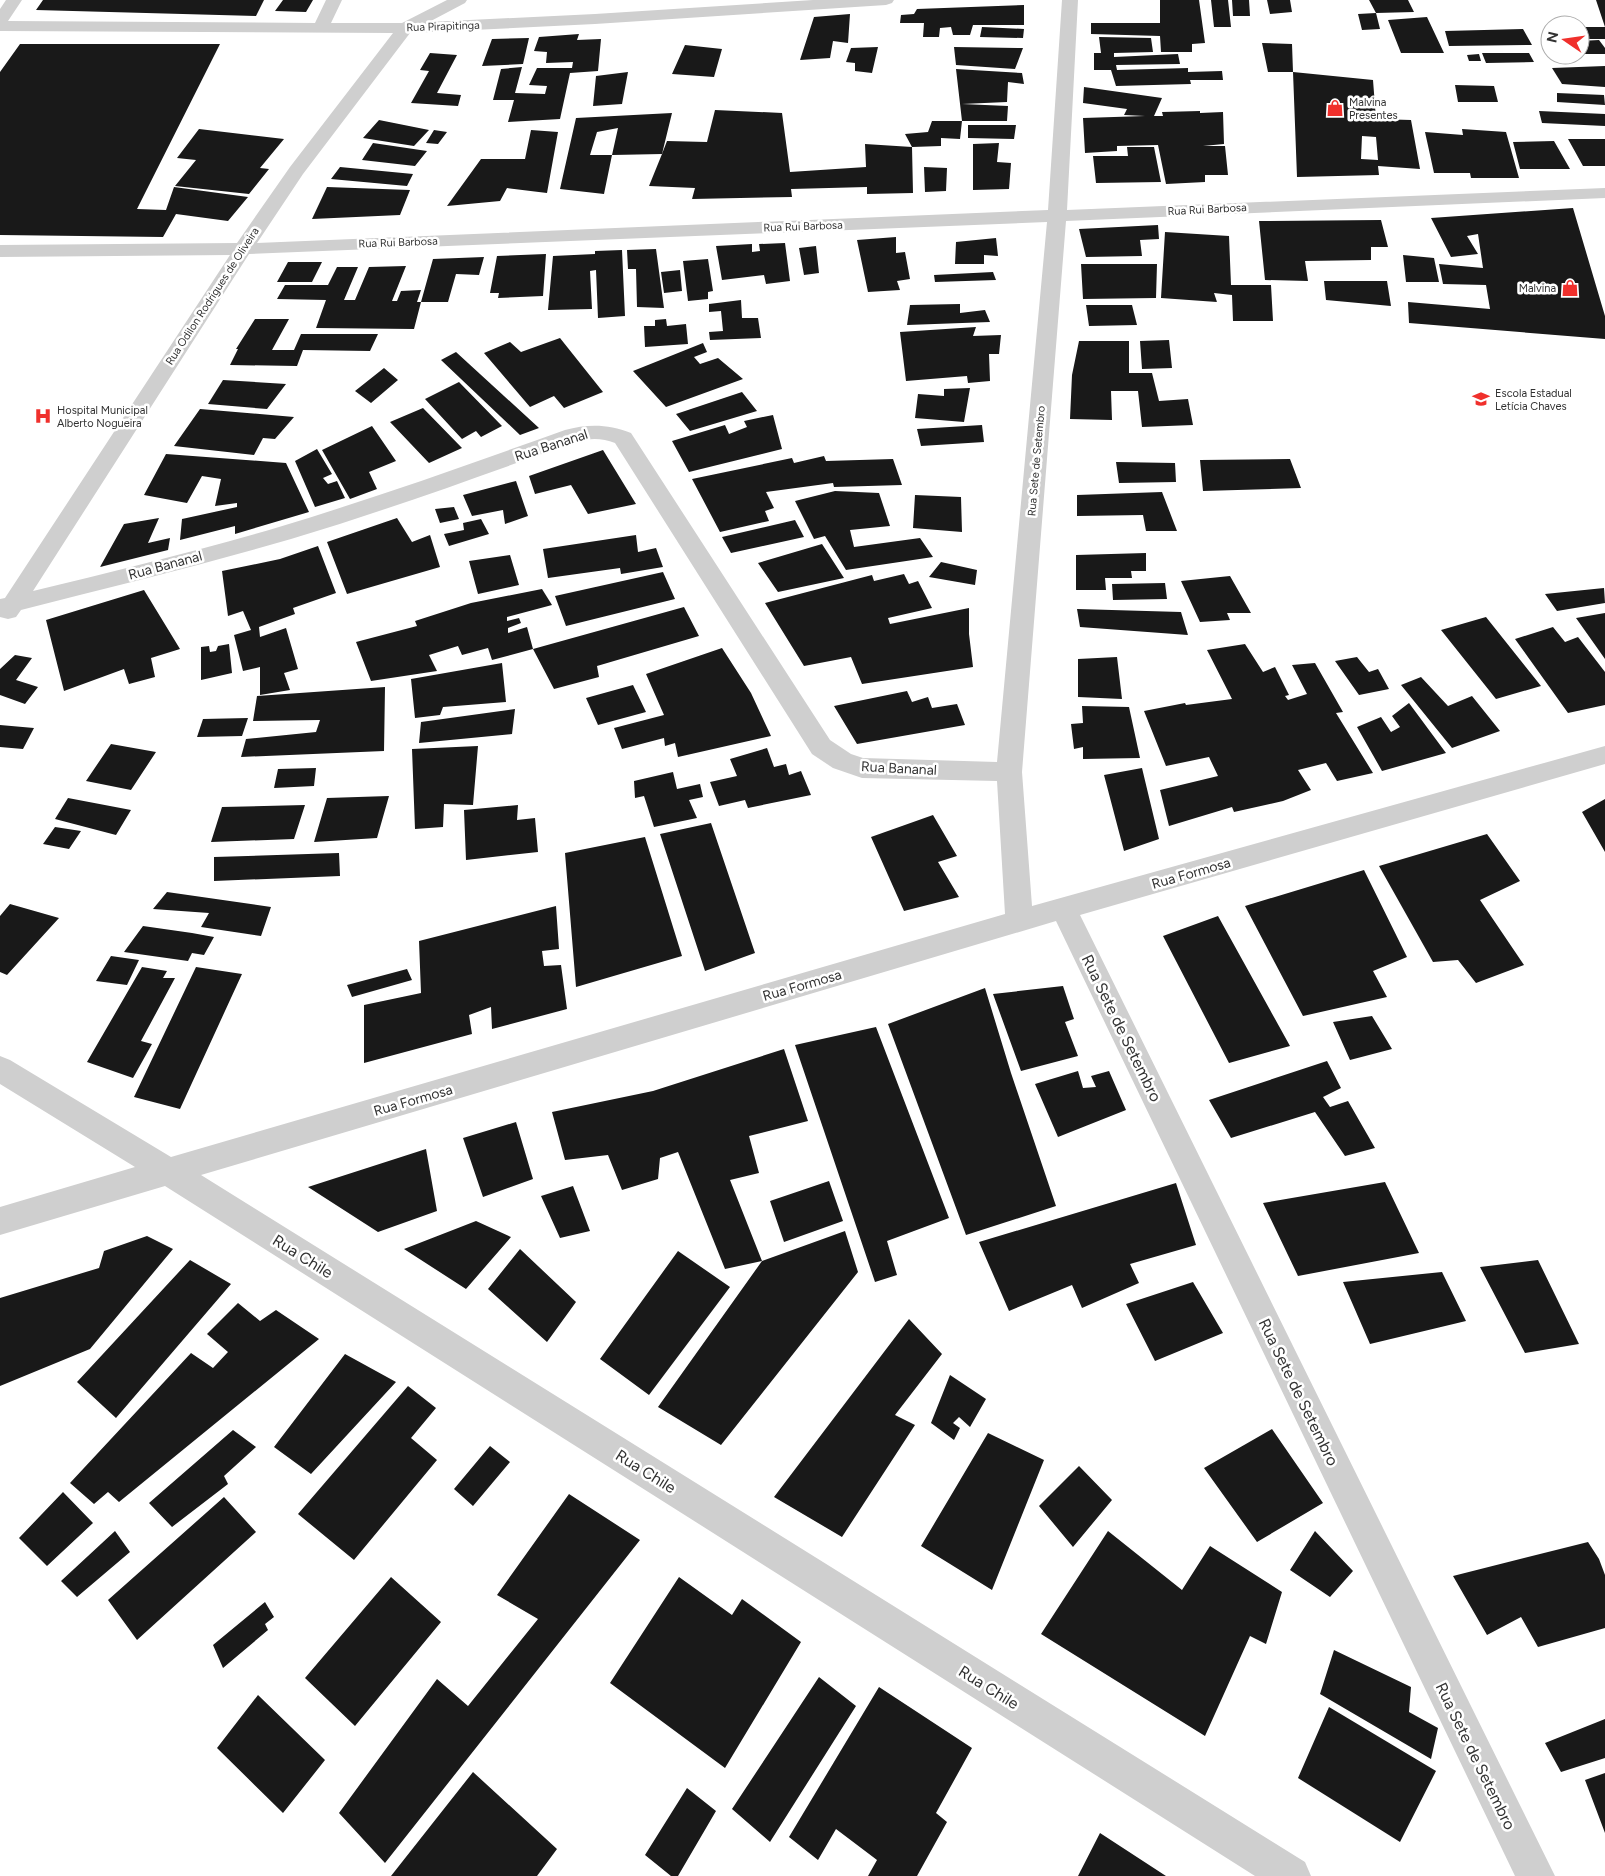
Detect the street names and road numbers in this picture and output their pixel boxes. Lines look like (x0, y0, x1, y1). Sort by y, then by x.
street label: Rua Pirapitinga (406, 19, 480, 34)
street label: Rua Rui Barbosa (1167, 201, 1247, 218)
street label: Rua Rui Barbosa (763, 219, 843, 234)
street label: Rua Odilon Rodrigues de Oliveira (163, 225, 262, 367)
street label: Rua Rui Barbosa (358, 235, 438, 250)
street label: Rua Sete de Setembro (1025, 405, 1048, 517)
street label: Rua Bananal (512, 426, 590, 465)
street label: Rua Bananal (126, 547, 204, 584)
street label: Rua Bananal (861, 758, 937, 779)
street label: Rua Formosa (1150, 854, 1233, 893)
street label: Rua Sete de Setembro (1078, 952, 1165, 1105)
street label: Rua Formosa (761, 966, 844, 1005)
street label: Rua Formosa (372, 1081, 455, 1120)
street label: Rua Chile (269, 1230, 337, 1282)
street label: Rua Sete de Setembro (1255, 1316, 1342, 1469)
street label: Rua Chile (612, 1445, 680, 1497)
street label: Rua Chile (955, 1661, 1023, 1713)
street label: Rua Sete de Setembro (1432, 1680, 1519, 1833)

